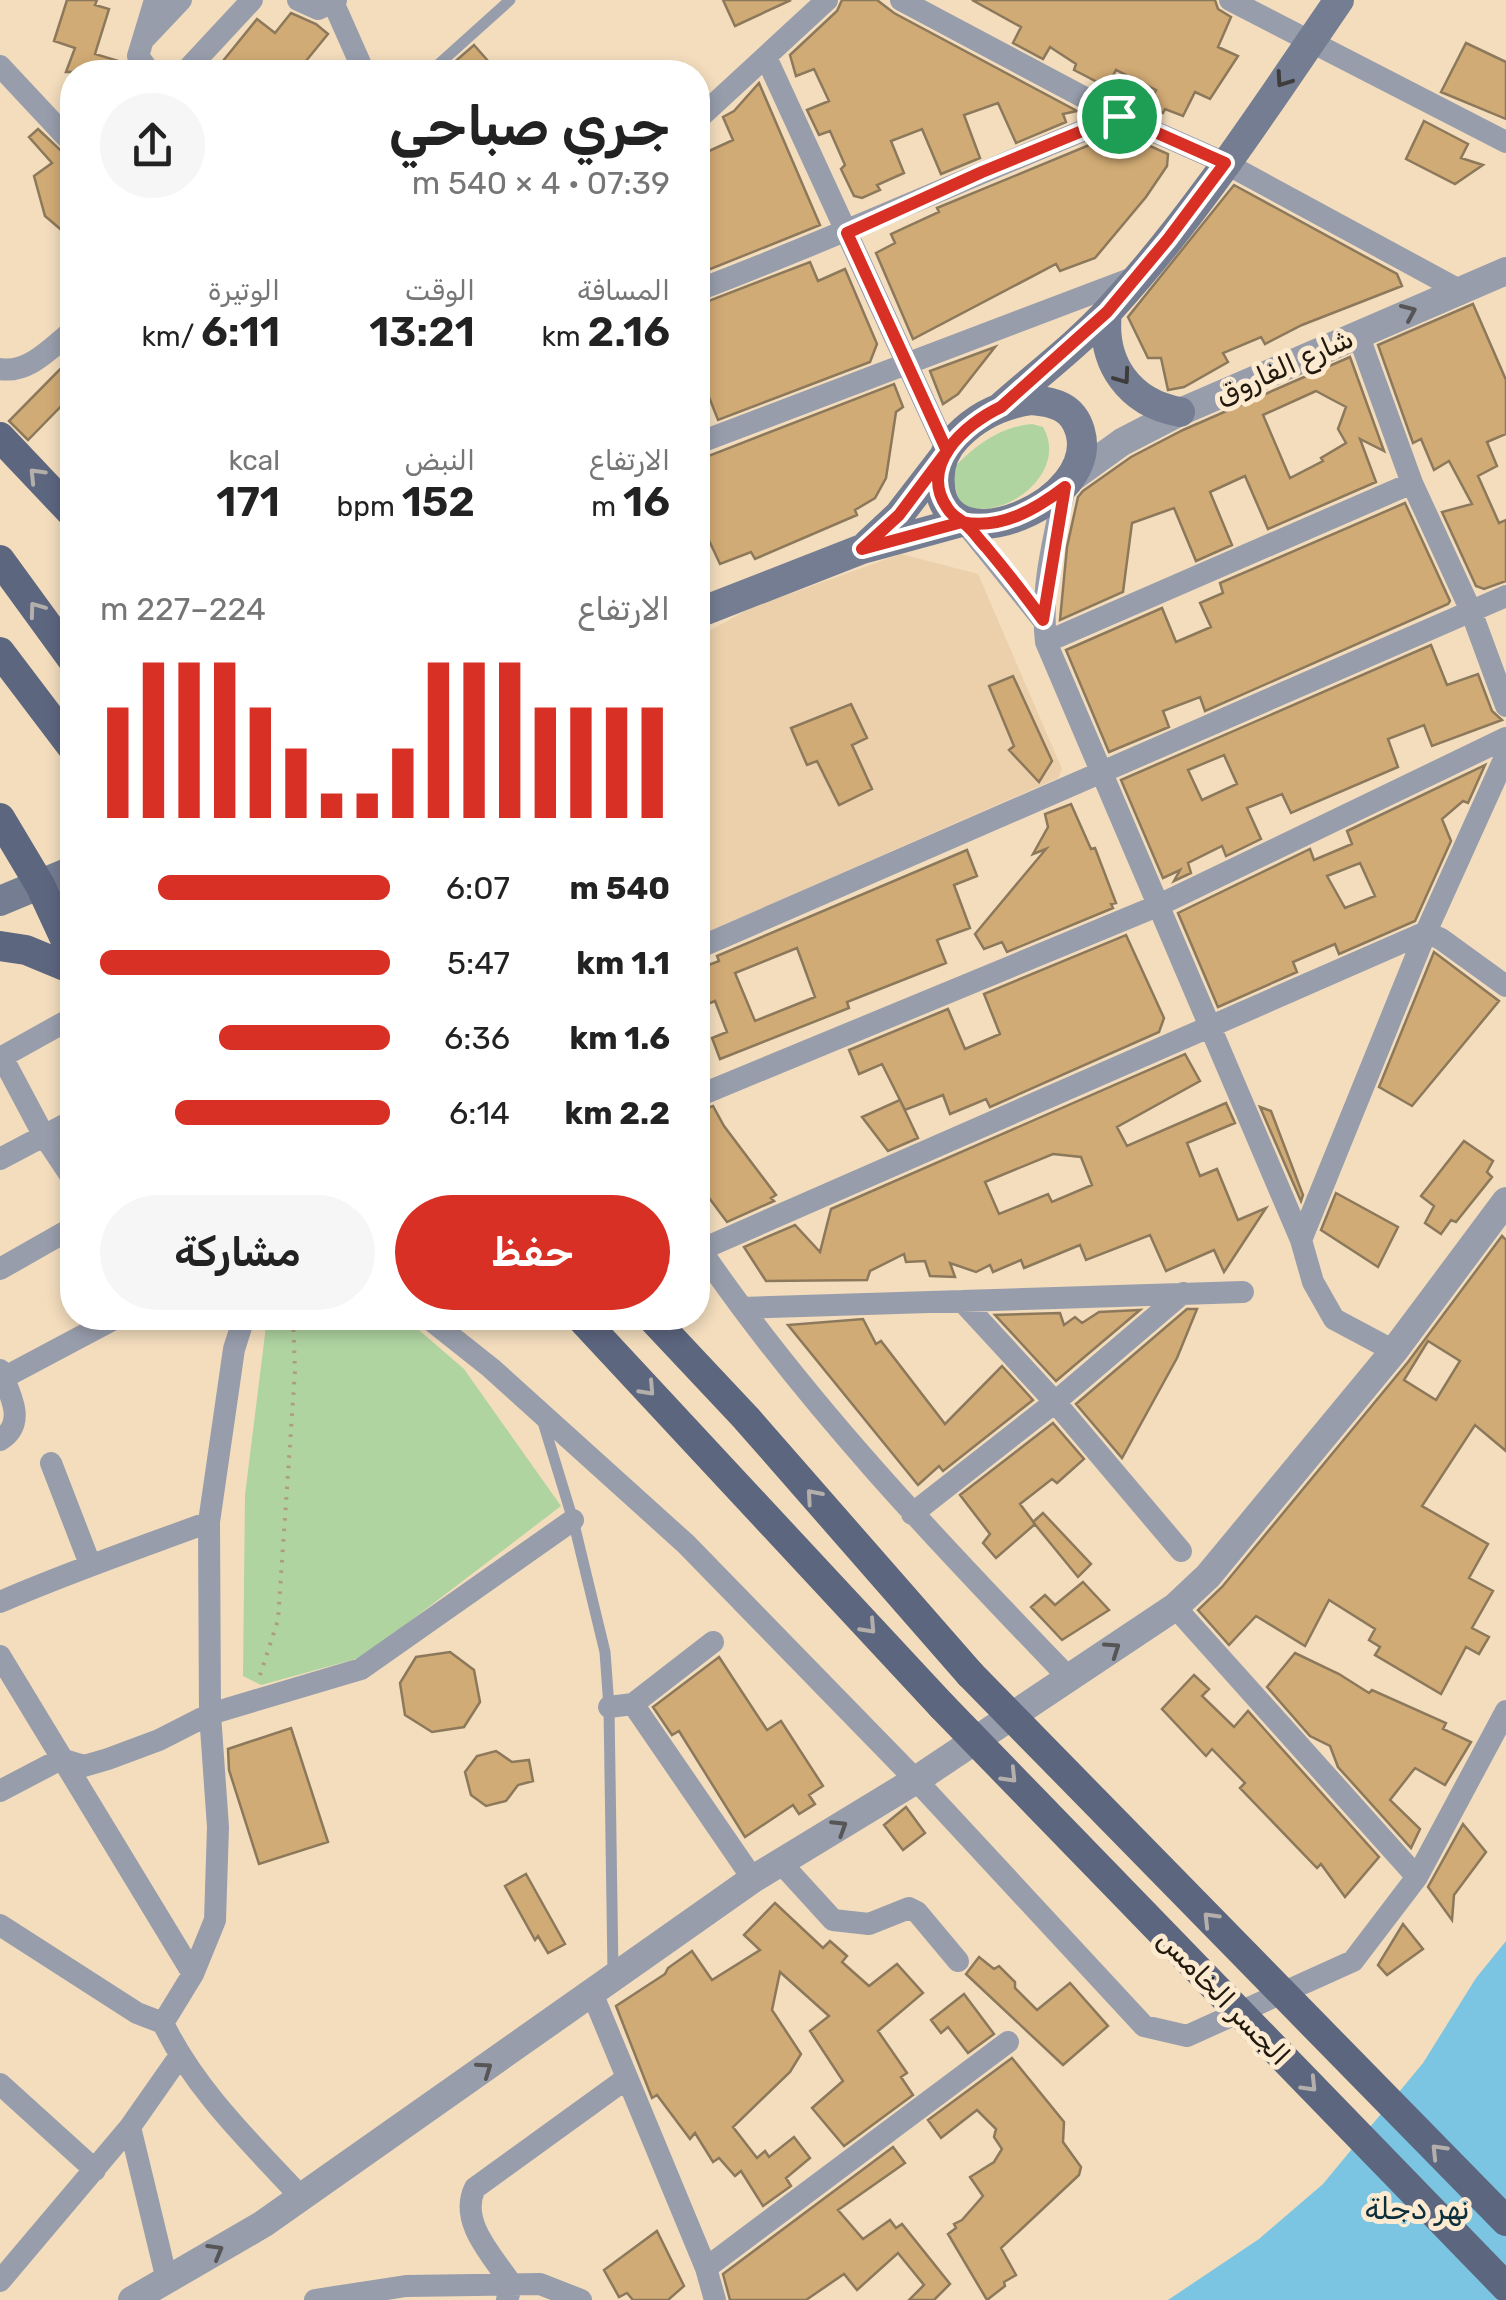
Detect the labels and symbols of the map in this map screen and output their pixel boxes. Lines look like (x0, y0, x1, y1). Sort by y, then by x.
one-way arrow (1277, 69, 1295, 87)
pin (1077, 74, 1162, 159)
one-way arrow (1399, 304, 1417, 324)
street label: شارع الفاروق (1210, 321, 1360, 414)
one-way arrow (1111, 366, 1129, 384)
one-way arrow (30, 468, 48, 487)
one-way arrow (31, 602, 48, 620)
one-way arrow (636, 1377, 654, 1396)
one-way arrow (807, 1489, 825, 1508)
one-way arrow (857, 1615, 875, 1634)
one-way arrow (1102, 1643, 1120, 1662)
one-way arrow (998, 1764, 1016, 1783)
one-way arrow (829, 1820, 847, 1839)
one-way arrow (1204, 1912, 1222, 1930)
street label: الجسر الخامس (1151, 1923, 1296, 2072)
one-way arrow (474, 2062, 493, 2081)
one-way arrow (1298, 2073, 1316, 2091)
one-way arrow (1432, 2144, 1450, 2162)
water label: نهر دجلة (1365, 2191, 1469, 2227)
one-way arrow (206, 2244, 224, 2263)

